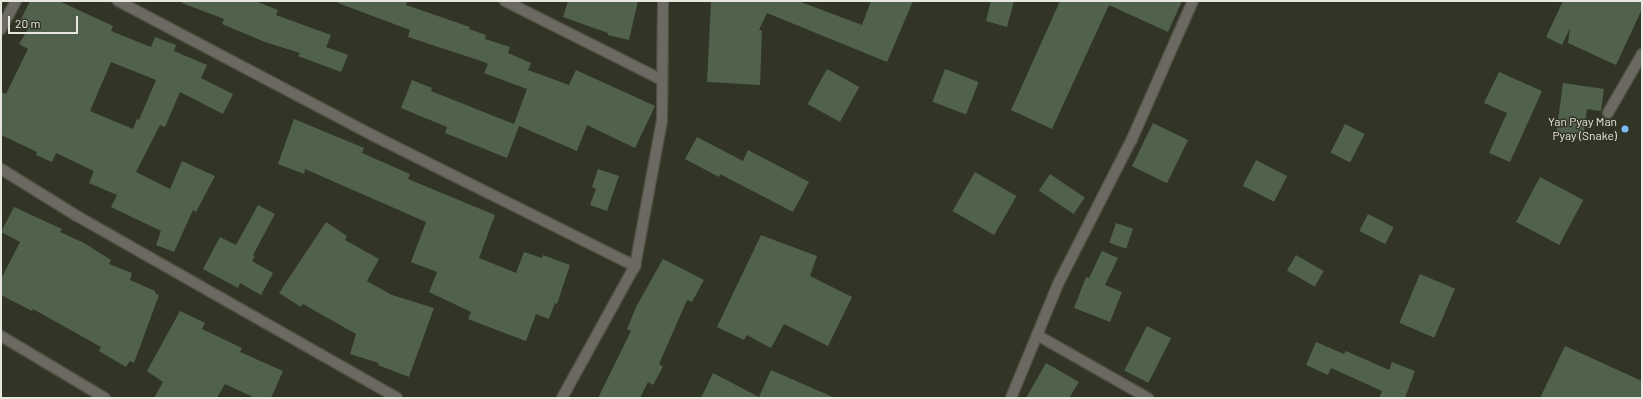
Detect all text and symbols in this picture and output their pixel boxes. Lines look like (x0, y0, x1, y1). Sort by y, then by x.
scale bar (10, 8, 80, 34)
text: 20 m (15, 16, 41, 30)
place label: Yan Pyay Man Pyay (Snake) (1548, 115, 1617, 143)
marker: Yan Pyay Man Pyay (Snake) (1620, 124, 1630, 134)

